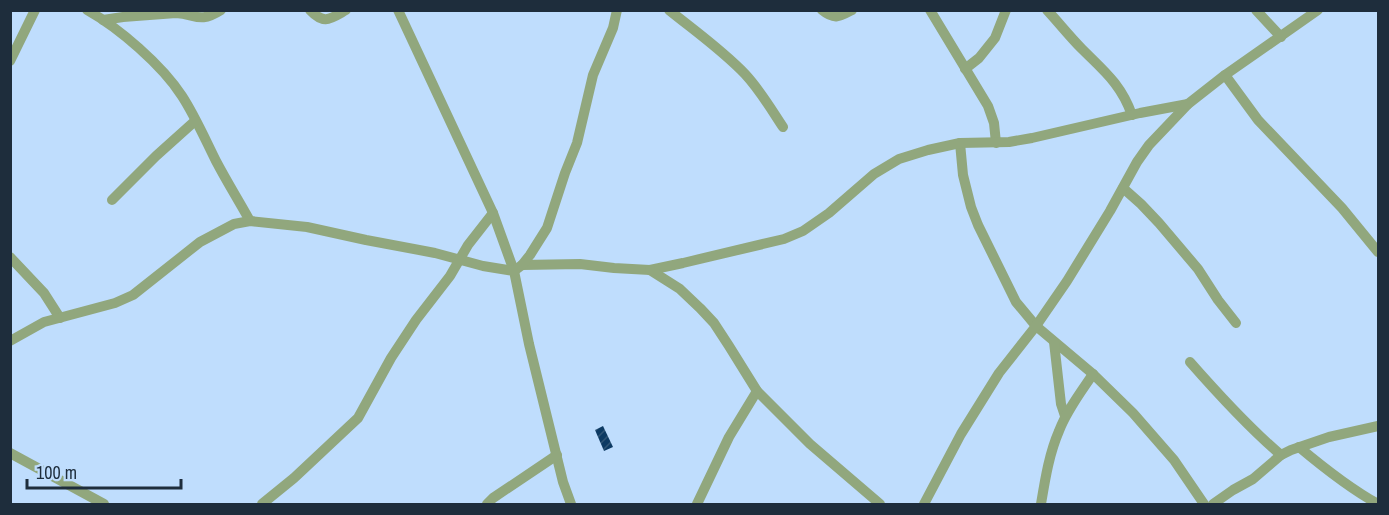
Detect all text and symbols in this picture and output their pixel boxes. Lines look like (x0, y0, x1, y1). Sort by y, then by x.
scale bar (27, 452, 182, 490)
text: 100 m (36, 460, 77, 485)

